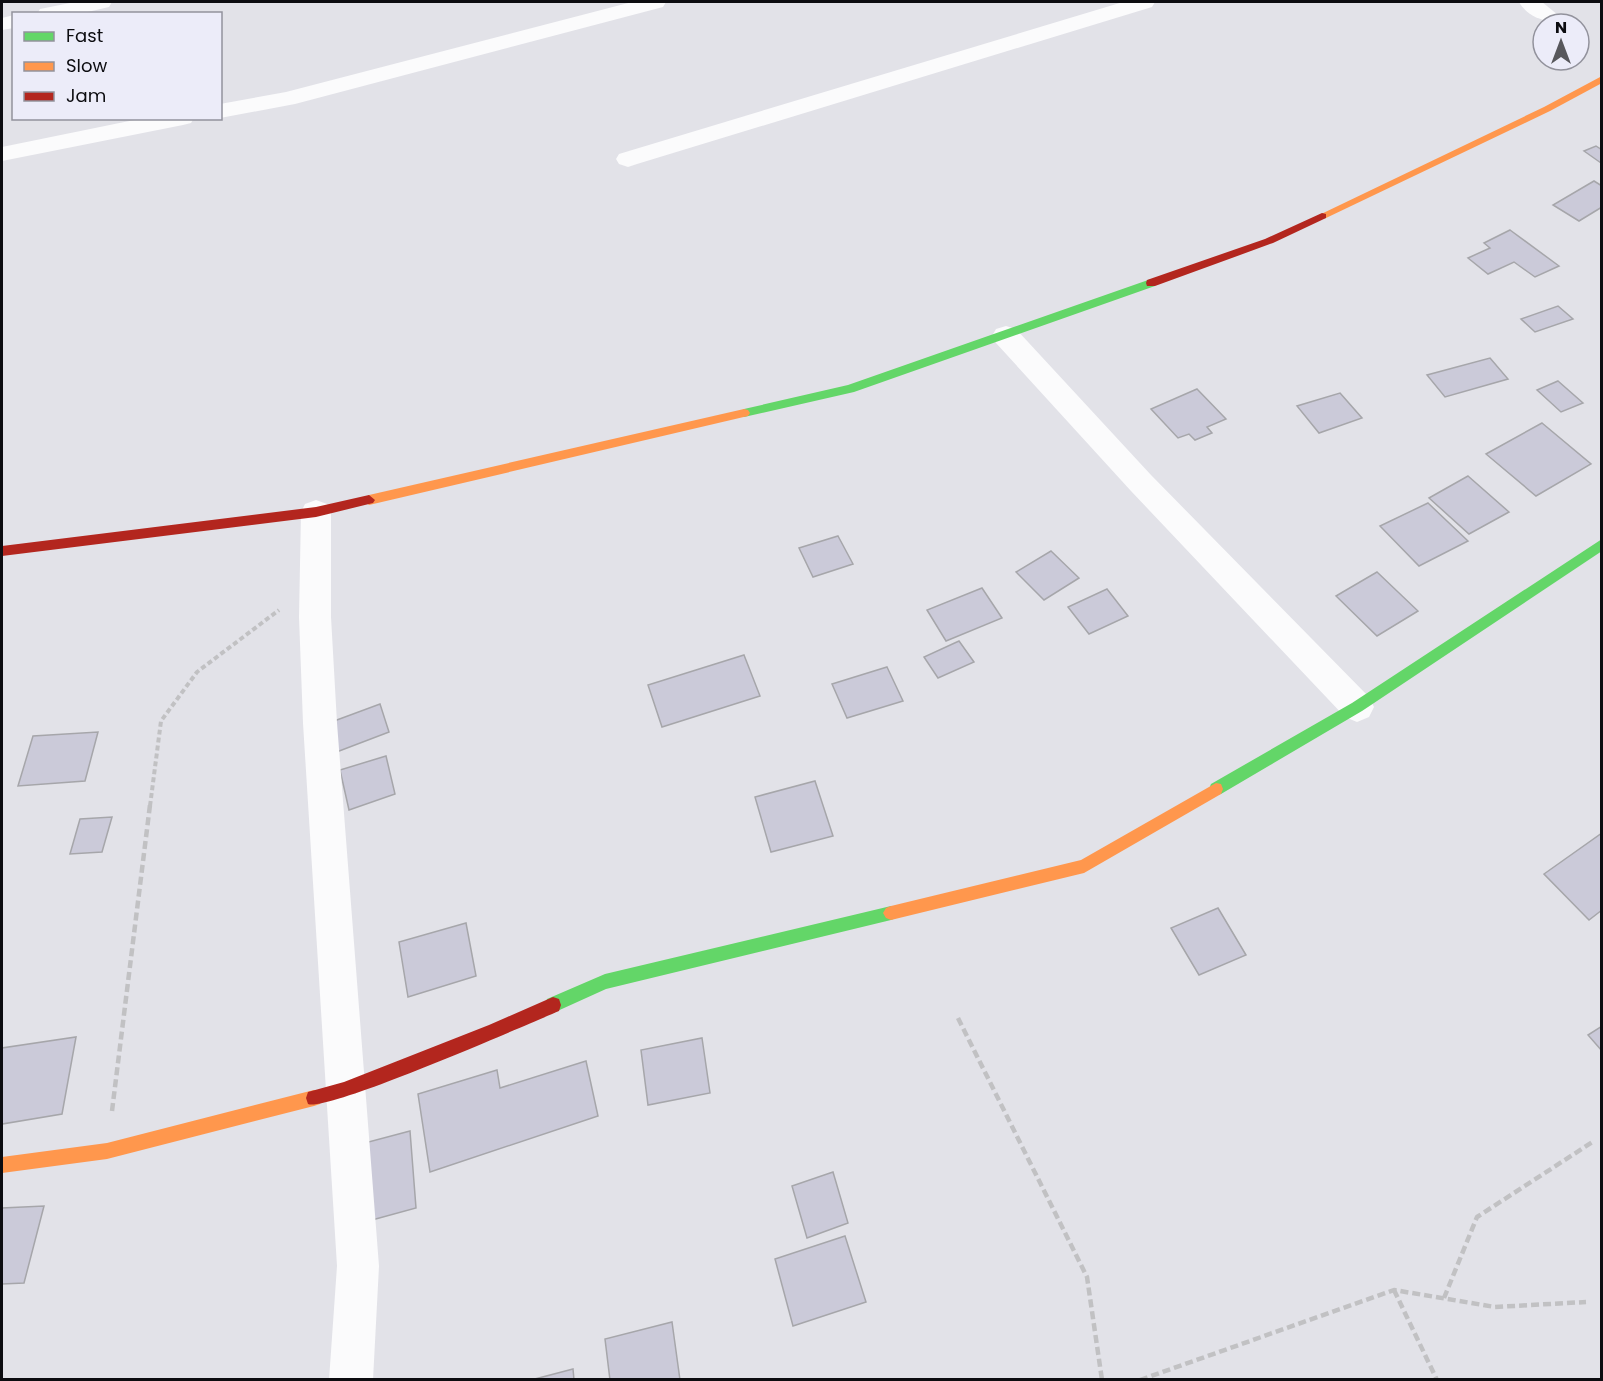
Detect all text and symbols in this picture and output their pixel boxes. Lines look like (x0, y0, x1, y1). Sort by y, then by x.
legend (12, 12, 222, 120)
north arrow (1531, 12, 1591, 72)
text: N (1555, 16, 1567, 39)
text: Fast (66, 23, 103, 48)
text: Slow (66, 53, 108, 78)
text: Jam (66, 83, 106, 108)

